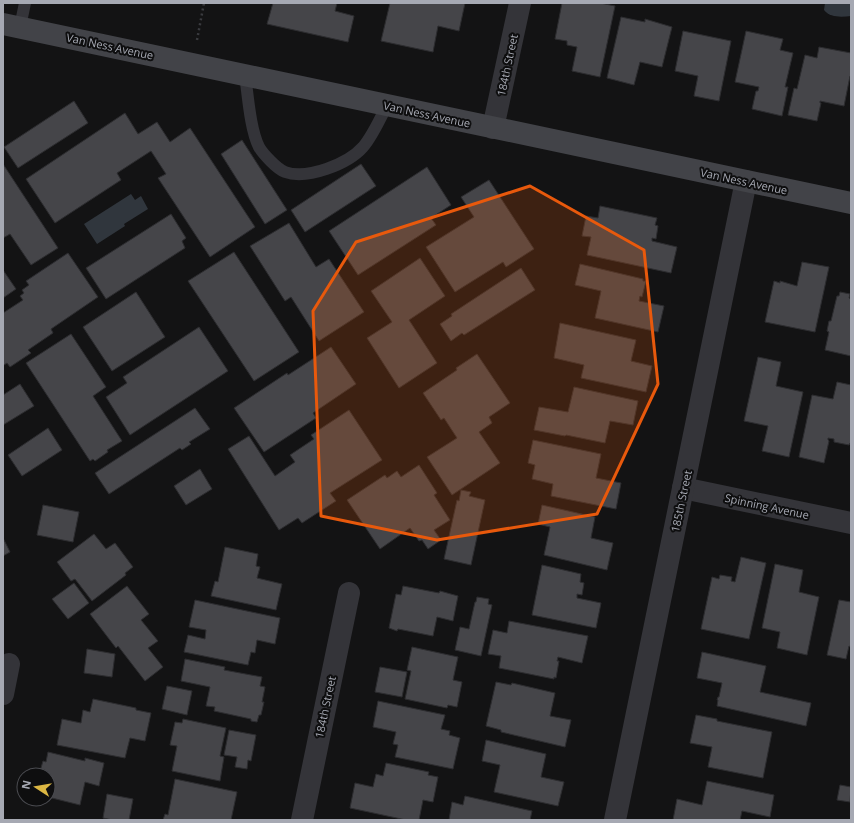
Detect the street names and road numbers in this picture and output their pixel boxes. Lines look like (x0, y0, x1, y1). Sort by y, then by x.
street label: Van Ness Avenue (65, 29, 155, 63)
street label: 184th Street (493, 32, 521, 97)
street label: Van Ness Avenue (382, 97, 472, 131)
street label: Van Ness Avenue (699, 164, 789, 198)
street label: 185th Street (667, 468, 695, 533)
street label: Spinning Avenue (724, 490, 810, 522)
street label: 184th Street (311, 674, 339, 739)

